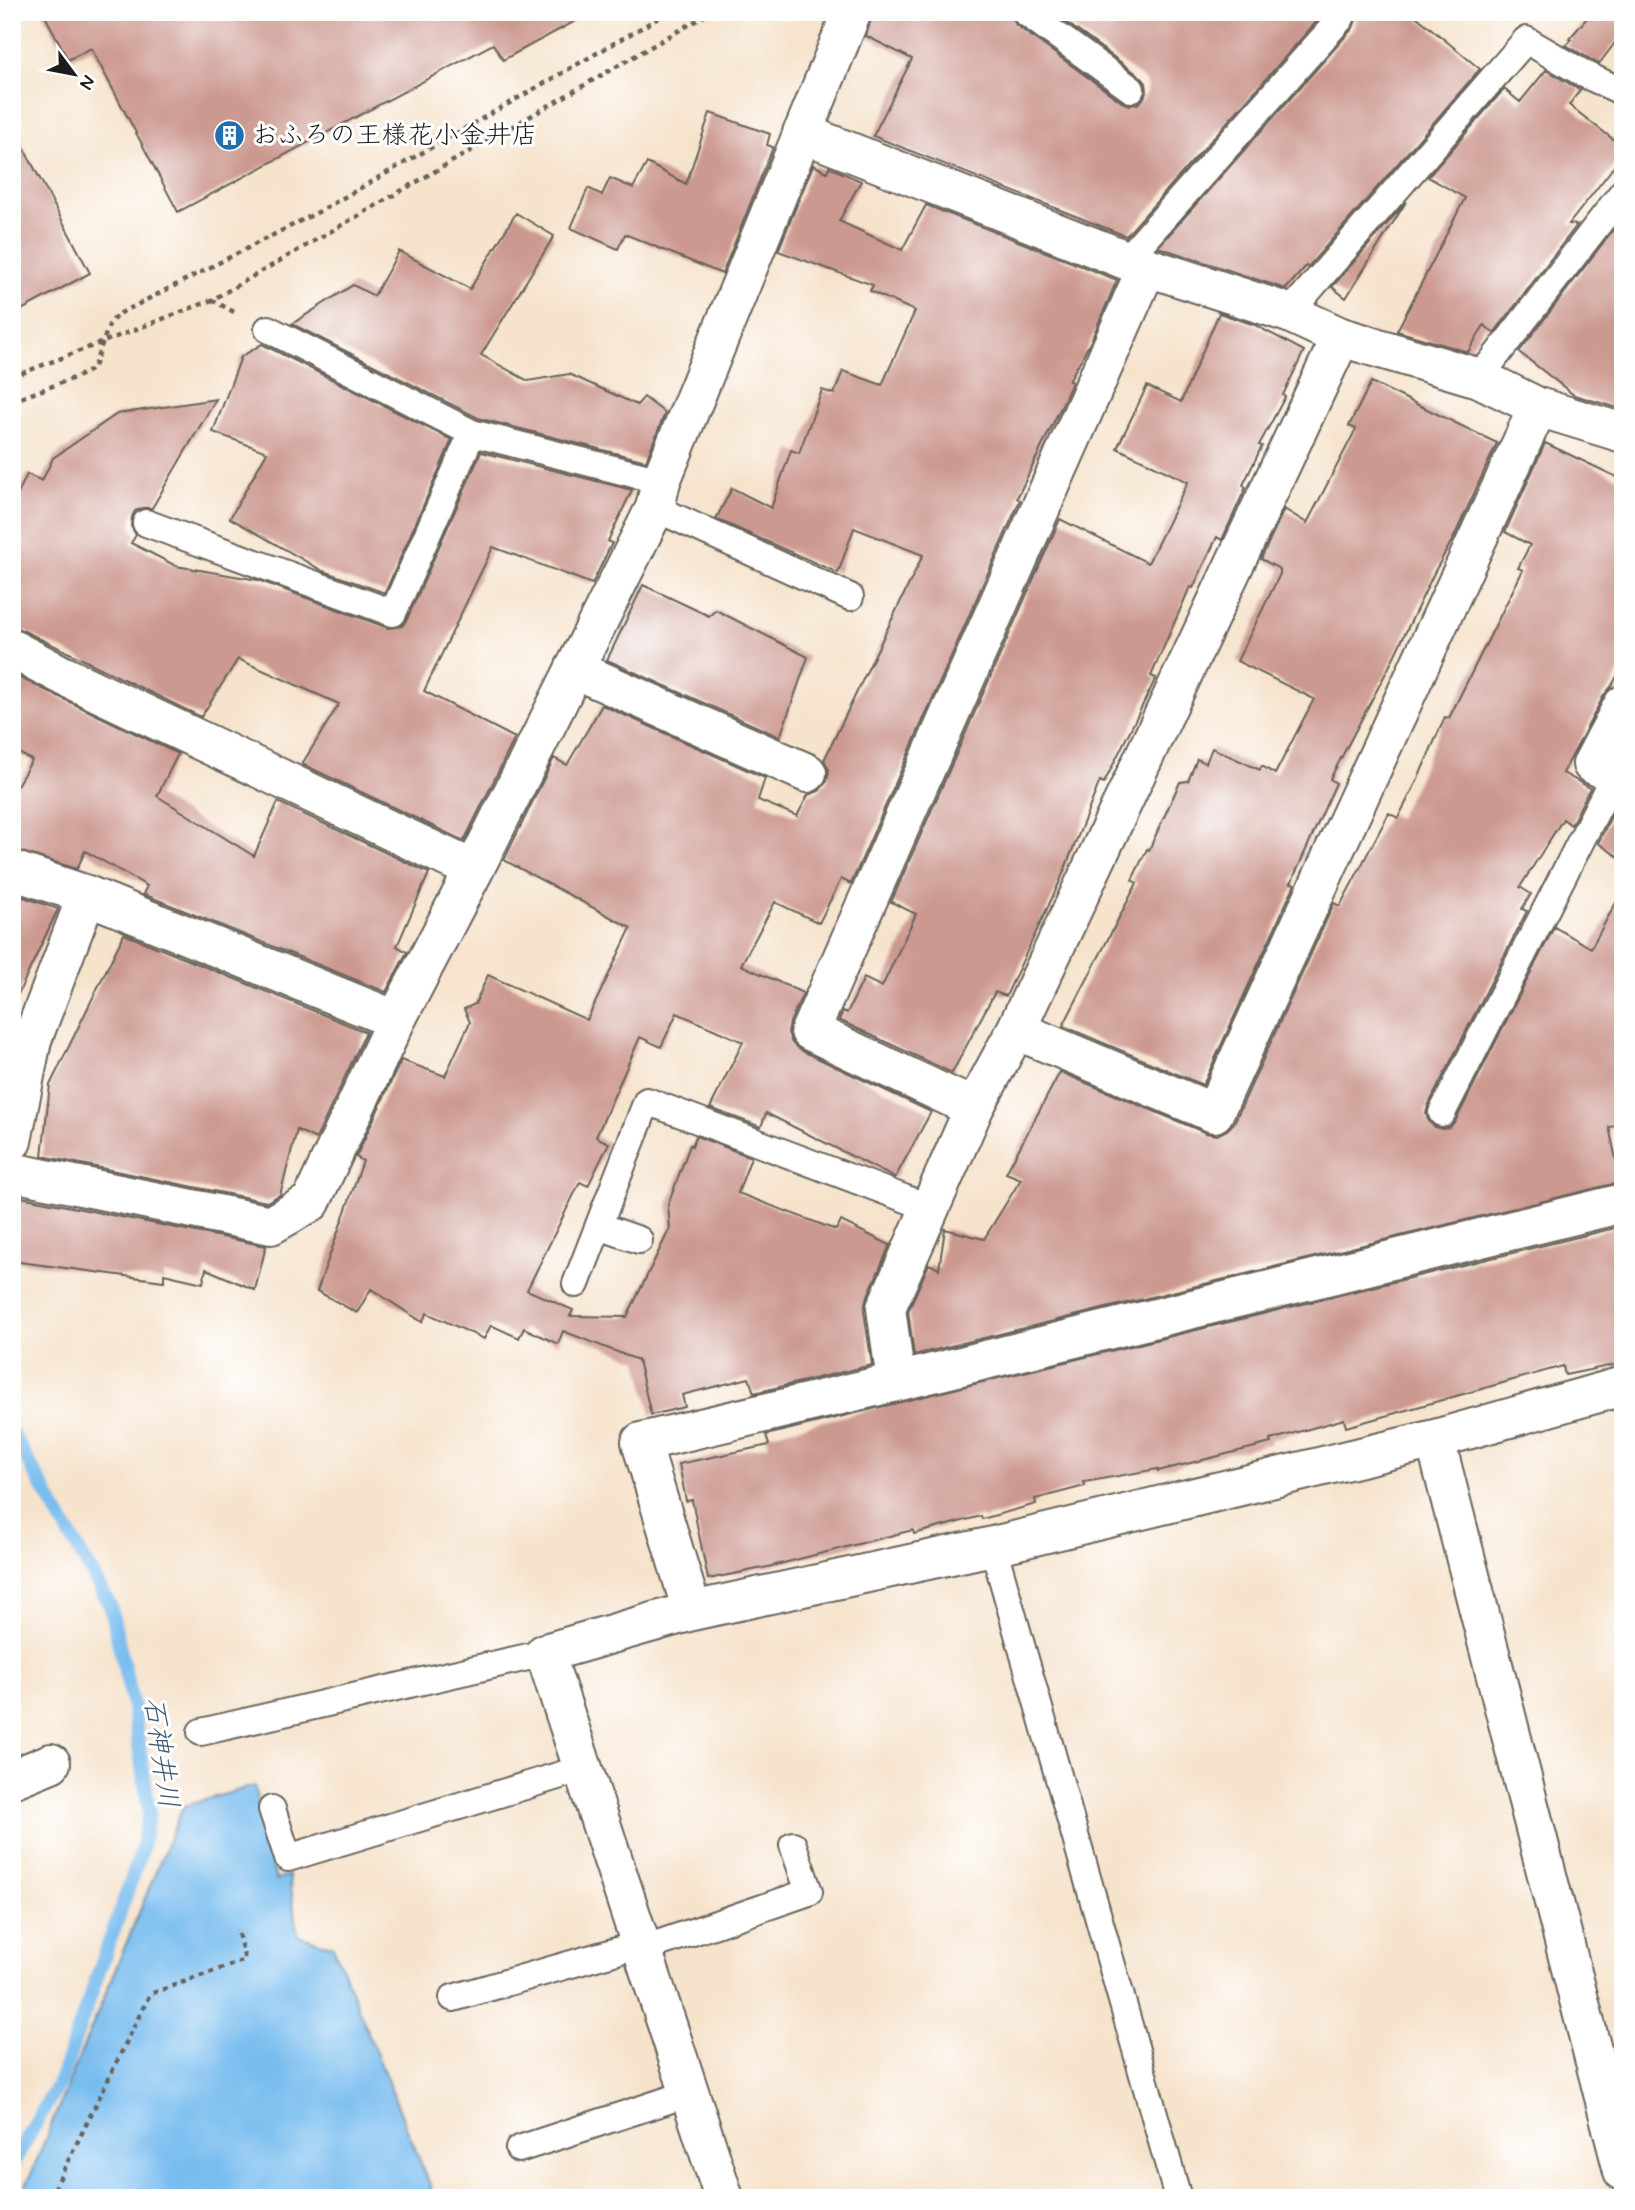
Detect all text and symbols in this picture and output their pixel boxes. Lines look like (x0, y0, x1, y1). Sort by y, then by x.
north arrow (38, 38, 108, 108)
text: N (73, 70, 101, 94)
building icon: おふろの王様花小金井店 (212, 119, 246, 153)
place label: おふろの王様花小金井店 (252, 119, 537, 153)
water label: 石神井川 (134, 1695, 186, 1811)

